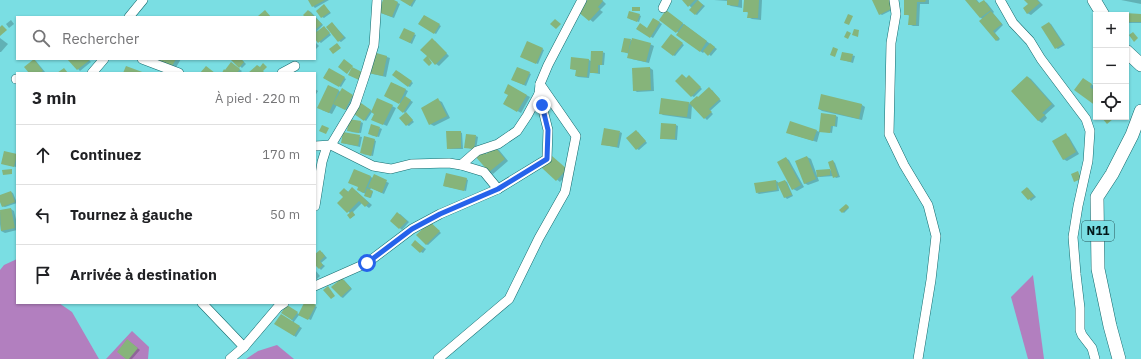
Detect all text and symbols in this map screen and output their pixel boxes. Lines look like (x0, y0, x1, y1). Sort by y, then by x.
map controls (1093, 12, 1129, 120)
button: + (1093, 12, 1129, 48)
search box (16, 16, 316, 60)
icon: search (30, 27, 52, 49)
text: Rechercher (62, 29, 139, 48)
button: − (1093, 48, 1129, 84)
button: locate (1093, 84, 1129, 120)
text: 3 min (32, 87, 76, 109)
text: À pied · 220 m (215, 90, 300, 107)
route end (533, 96, 551, 114)
icon: ahead (32, 144, 54, 166)
text: Continuez (70, 145, 141, 164)
text: 170 m (262, 146, 300, 163)
icon: left (32, 204, 54, 226)
text: Tournez à gauche (70, 205, 193, 224)
text: 50 m (270, 206, 300, 223)
road number: N11 (1082, 221, 1114, 241)
route start (358, 254, 376, 272)
icon: arrive (32, 264, 54, 286)
text: Arrivée à destination (70, 265, 217, 284)

